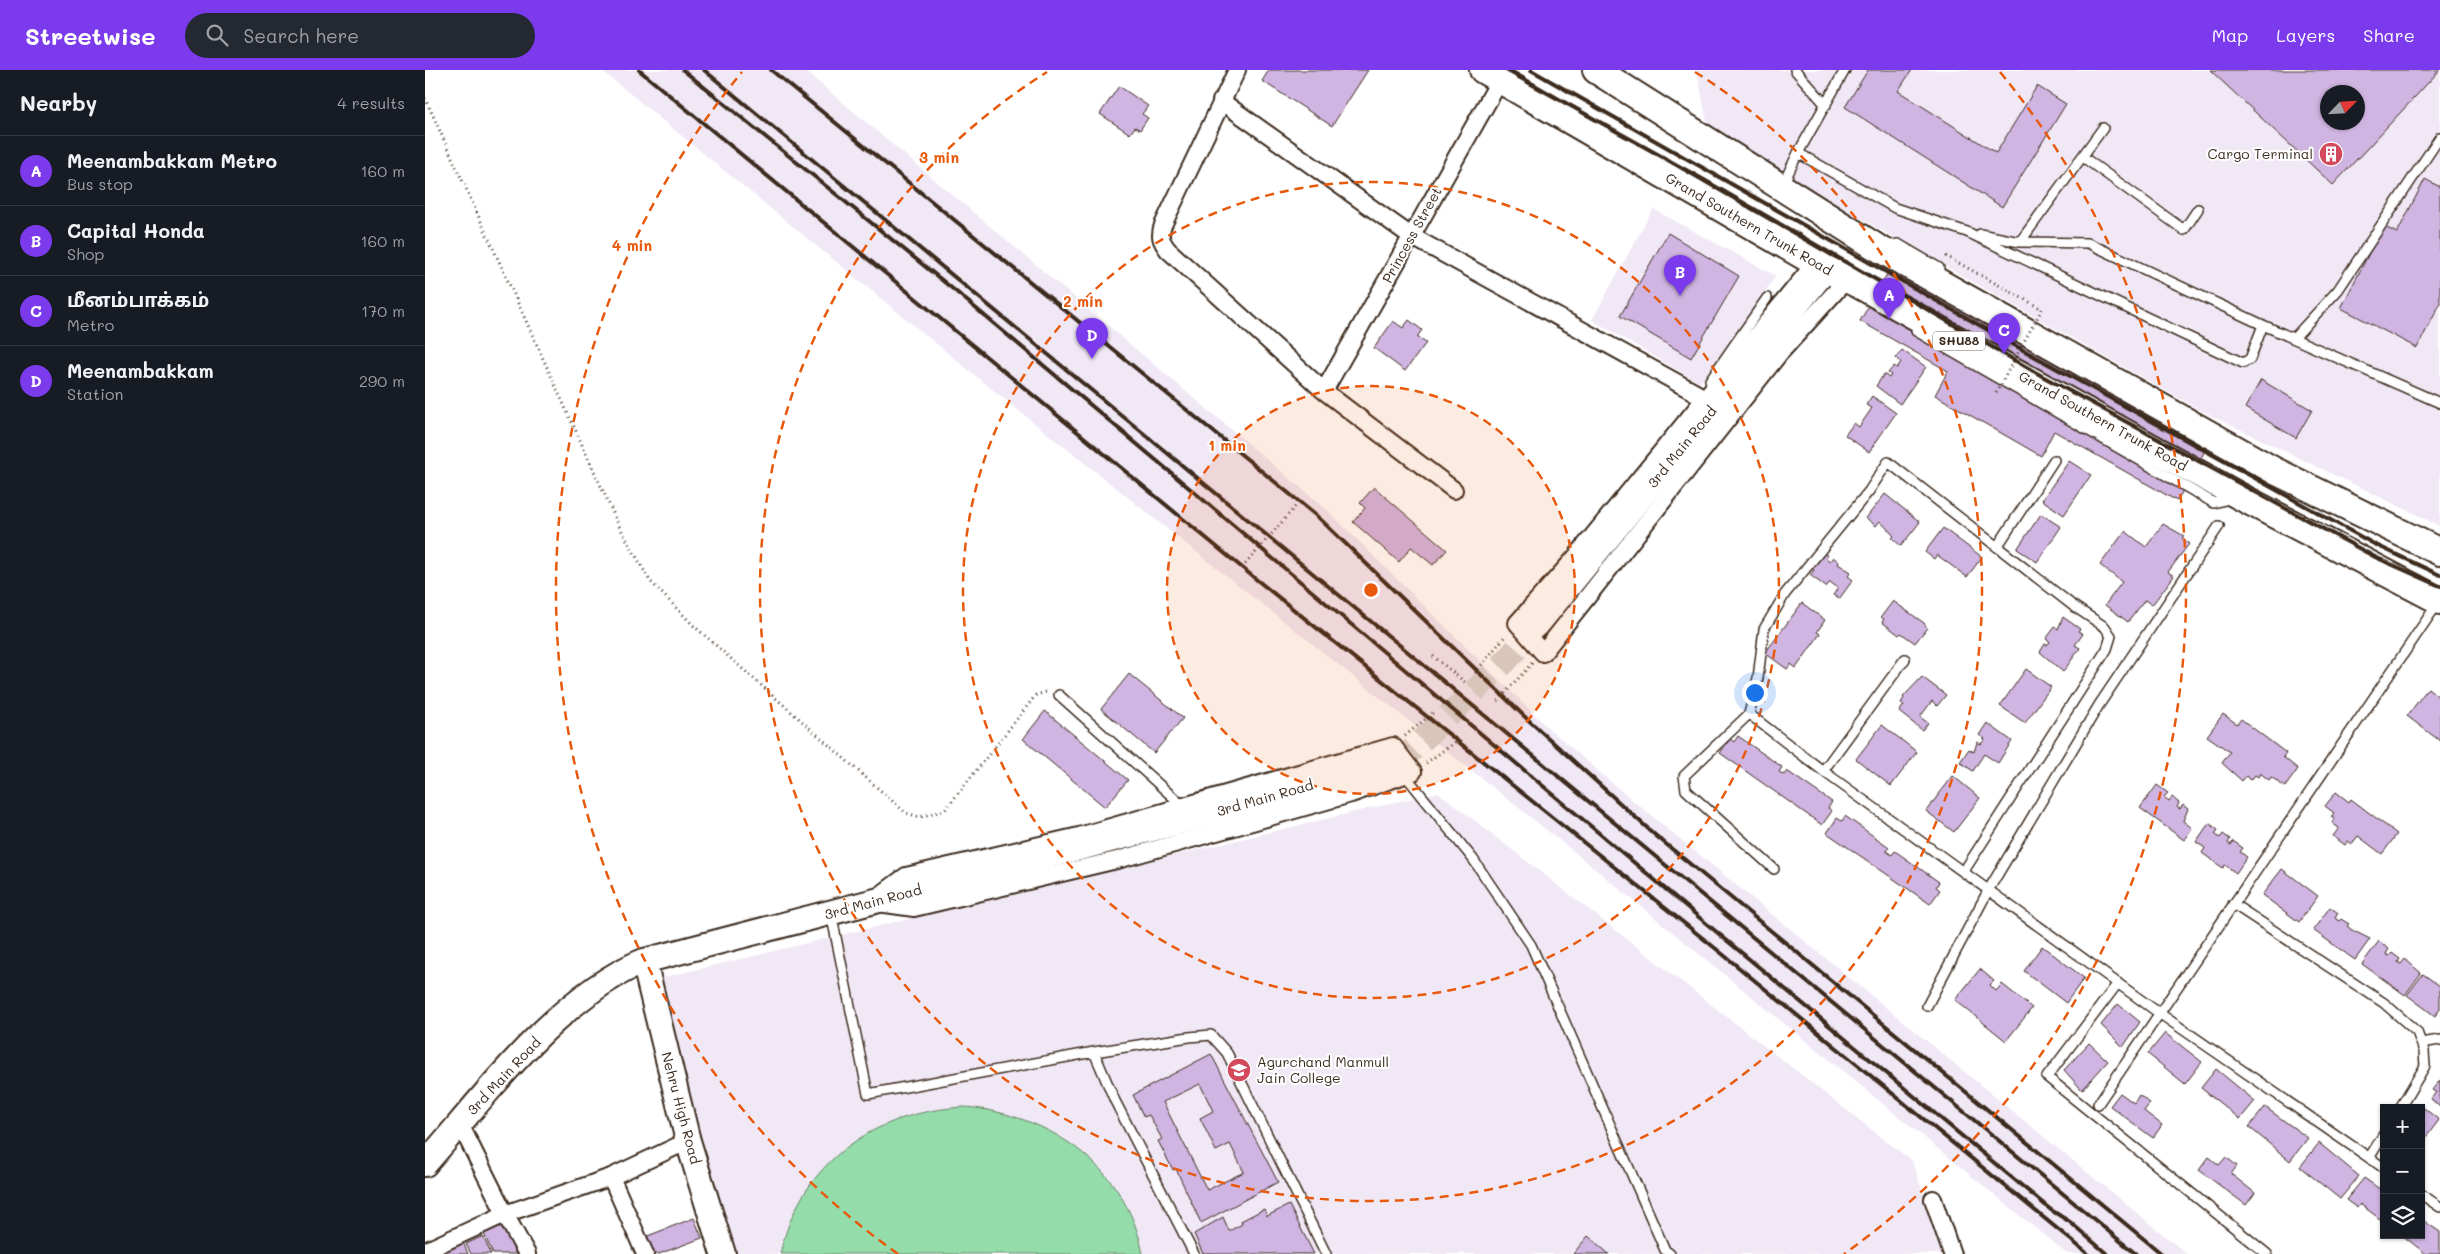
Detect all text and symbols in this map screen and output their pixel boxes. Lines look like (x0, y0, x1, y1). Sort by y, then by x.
search box (185, 13, 535, 58)
text: Streetwise (25, 20, 155, 51)
icon: search (203, 21, 231, 49)
text: Search here (243, 23, 359, 48)
text: Map (2212, 23, 2248, 47)
text: Layers (2276, 23, 2335, 47)
text: Share (2363, 23, 2415, 47)
north arrow (2320, 85, 2365, 130)
text: Nearby (20, 89, 97, 116)
text: 4 results (337, 92, 405, 113)
building icon: Cargo Terminal (2318, 141, 2344, 167)
place label: Cargo Terminal (2207, 144, 2313, 163)
text: 3 min (919, 147, 959, 167)
text: Meenambakkam Metro (67, 148, 277, 173)
text: A (30, 160, 42, 181)
text: 160 m (360, 160, 405, 181)
street label: Grand Southern Trunk Road (1662, 168, 1836, 279)
text: Bus stop (67, 173, 133, 194)
street label: Princess Street (1377, 183, 1446, 286)
text: Capital Honda (67, 218, 205, 243)
text: B (31, 230, 41, 251)
text: 160 m (360, 230, 405, 251)
text: 4 min (612, 235, 652, 255)
text: Shop (67, 243, 104, 264)
pin: B (1664, 255, 1696, 296)
pin: A (1873, 278, 1905, 319)
text: மீனம்பாக்கம் (67, 287, 209, 312)
text: 2 min (1063, 291, 1103, 311)
text: C (30, 300, 42, 321)
text: 170 m (361, 300, 405, 321)
pin: C (1988, 313, 2020, 354)
text: Metro (67, 314, 114, 335)
pin: D (1076, 318, 1108, 359)
road number: SHU88 (1933, 332, 1985, 350)
text: Meenambakkam (67, 358, 214, 383)
street label: Grand Southern Trunk Road (2016, 366, 2191, 475)
text: D (30, 370, 42, 391)
text: 290 m (359, 370, 405, 391)
text: Station (67, 383, 123, 404)
street label: 3rd Main Road (1643, 402, 1720, 491)
text: 1 min (1208, 435, 1246, 455)
centre of rings (1362, 581, 1380, 599)
your location (1742, 680, 1768, 706)
street label: 3rd Main Road (1214, 775, 1316, 820)
street label: 3rd Main Road (822, 879, 924, 924)
street label: 3rd Main Road (463, 1033, 545, 1119)
street label: Nehru High Road (657, 1050, 706, 1166)
place label: Agurchand Manmull Jain College (1257, 1052, 1389, 1087)
school or university icon: Agurchand Manmull Jain College (1226, 1057, 1252, 1083)
map controls (2380, 1104, 2425, 1239)
button: + (2380, 1104, 2425, 1149)
button: − (2380, 1149, 2425, 1194)
button: layers (2380, 1194, 2425, 1239)

